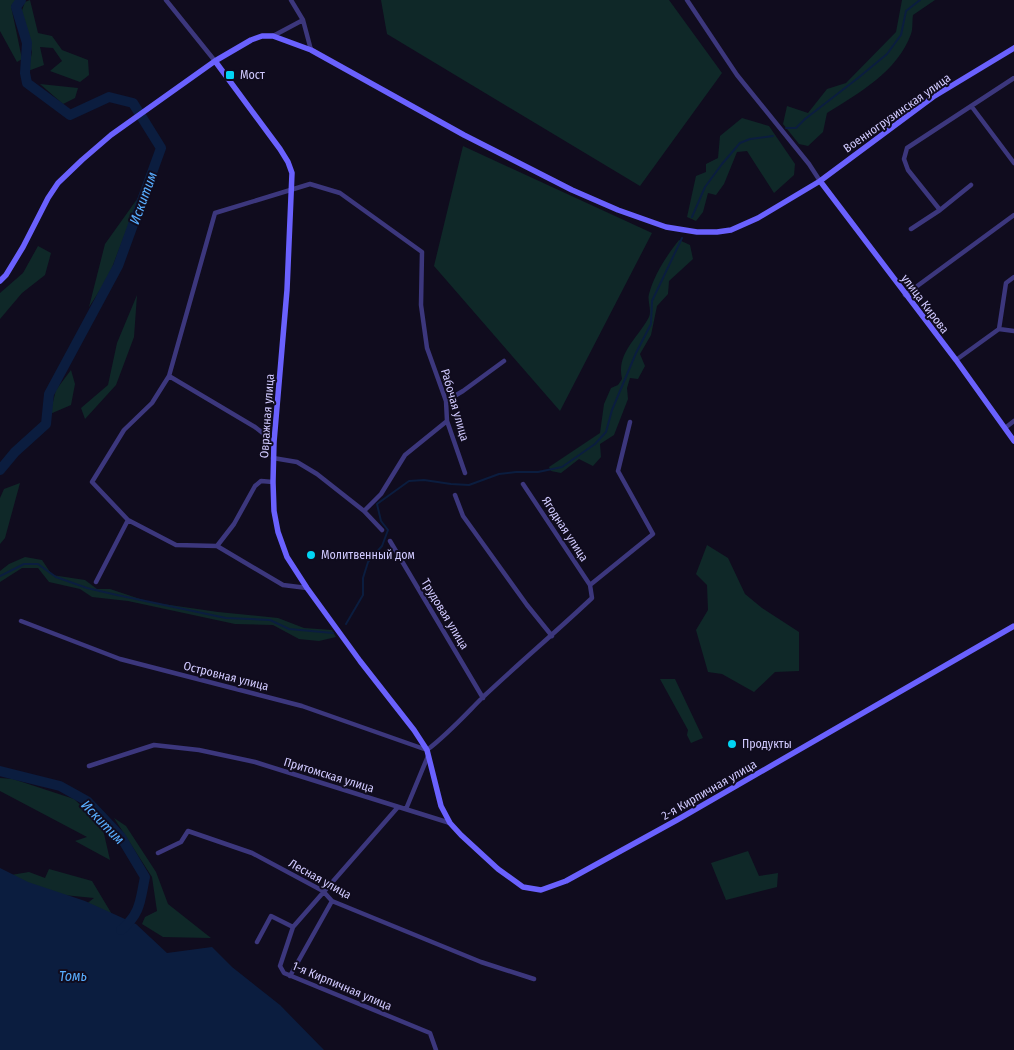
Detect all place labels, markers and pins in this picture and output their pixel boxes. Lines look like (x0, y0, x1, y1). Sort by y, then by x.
place label: Мост (240, 68, 265, 82)
marker: Мост (224, 69, 236, 81)
place label: Молитвенный дом (321, 548, 415, 562)
marker: Молитвенный дом (305, 549, 317, 561)
place label: Продукты (742, 737, 792, 751)
marker: Продукты (726, 738, 738, 750)

